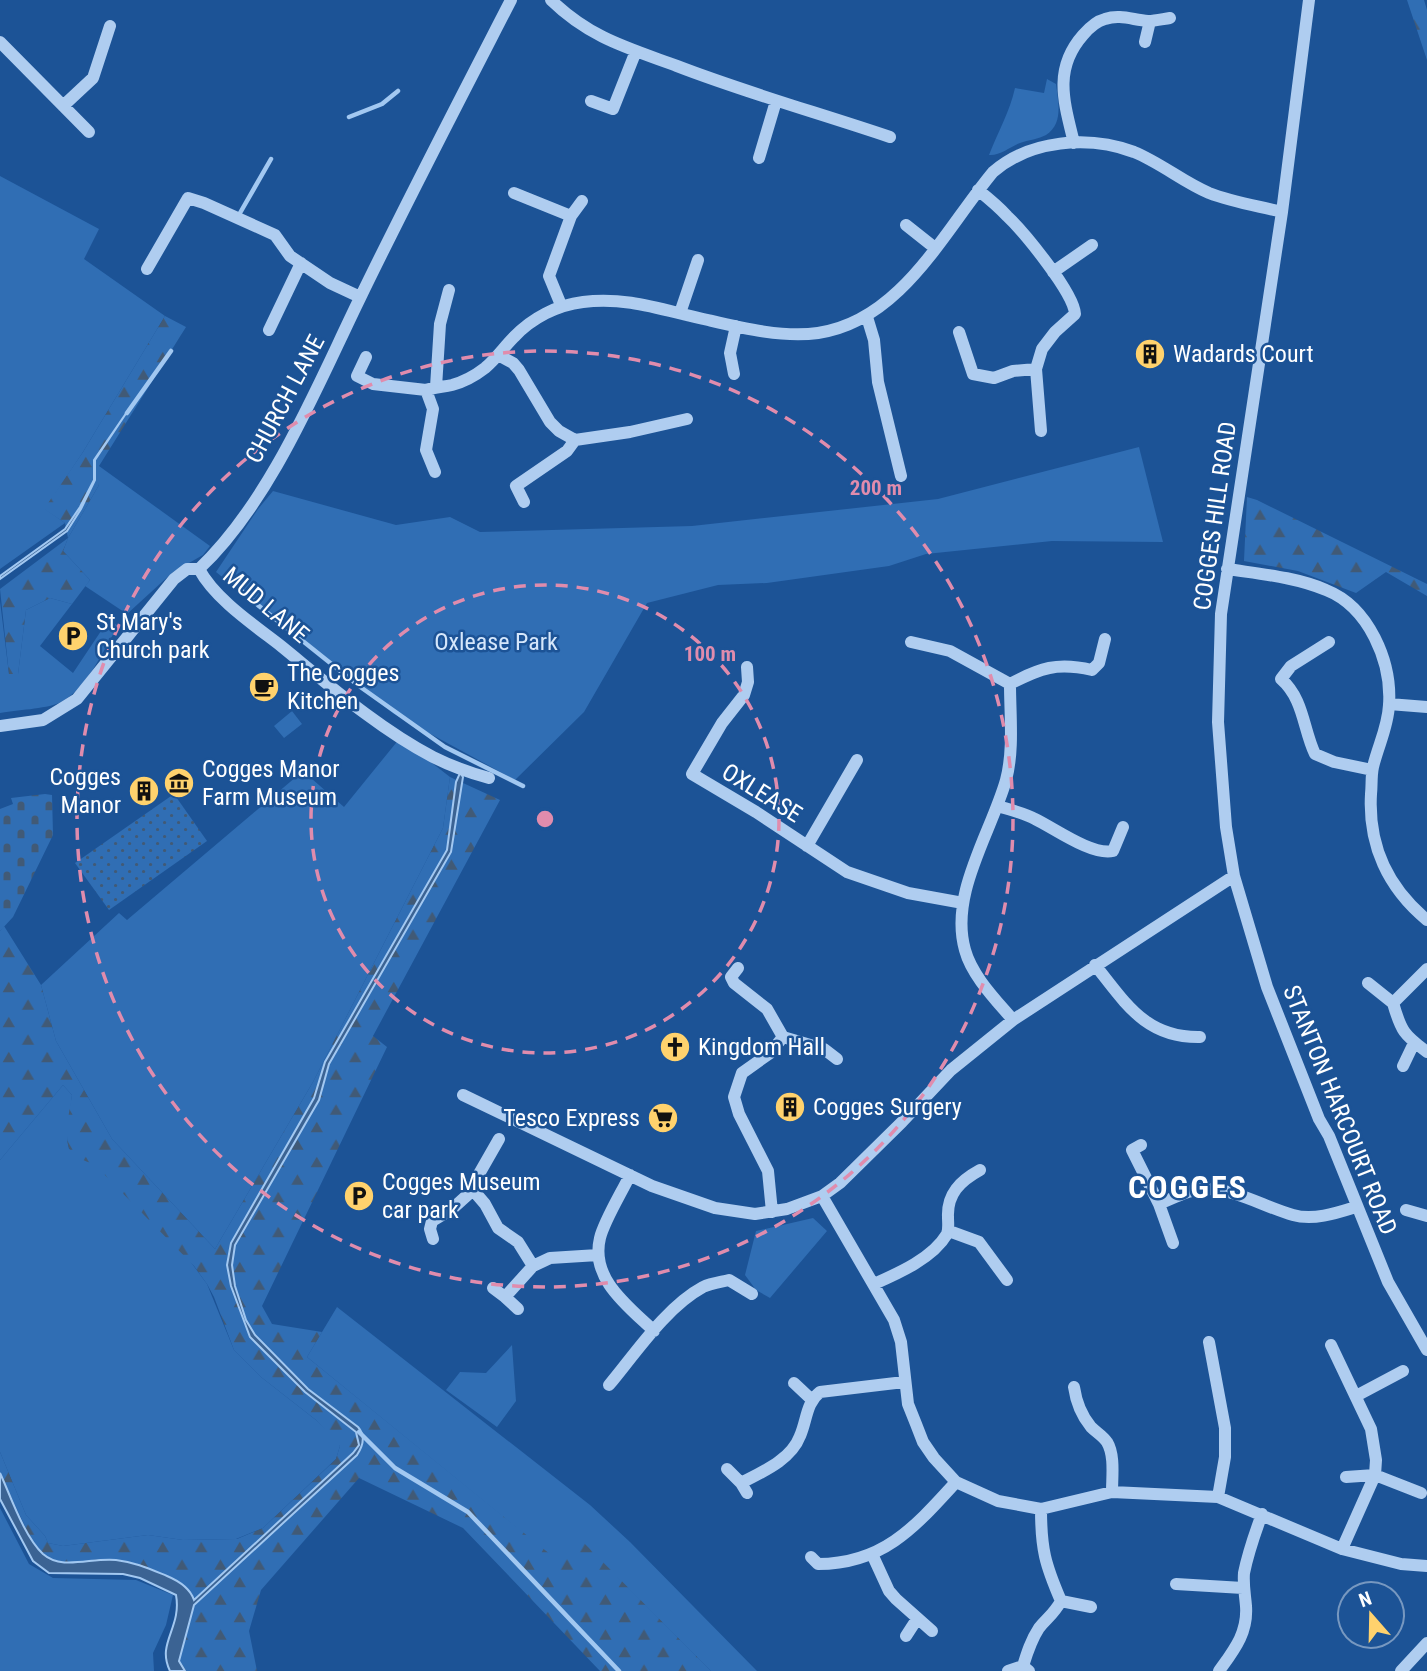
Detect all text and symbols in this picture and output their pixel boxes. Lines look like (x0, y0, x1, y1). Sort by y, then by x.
street label: CHURCH LANE (240, 330, 330, 468)
building icon: Wadards Court (1133, 337, 1167, 371)
place label: Wadards Court (1173, 340, 1314, 368)
street label: COGGES HILL ROAD (1188, 420, 1242, 612)
text: 200 m (850, 476, 902, 500)
street label: MUD LANE (218, 561, 315, 649)
place label: St Mary's Church park (96, 608, 210, 664)
parking icon: St Mary's Church park (56, 619, 90, 653)
park label: Oxlease Park (434, 628, 558, 656)
text: 100 m (684, 642, 736, 666)
place label: The Cogges Kitchen (287, 659, 399, 715)
cafe icon: The Cogges Kitchen (247, 670, 281, 704)
place label: Cogges Manor Farm Museum (202, 755, 340, 811)
street label: OXLEASE (717, 758, 807, 828)
place label: Cogges Manor (49, 763, 121, 819)
museum icon: Cogges Manor Farm Museum (162, 766, 196, 800)
building icon: Cogges Manor (127, 774, 161, 808)
centre of rings (533, 807, 557, 831)
street label: STANTON HARCOURT ROAD (1277, 981, 1403, 1239)
church icon: Kingdom Hall (658, 1030, 692, 1064)
place label: Kingdom Hall (698, 1033, 825, 1061)
building icon: Cogges Surgery (773, 1090, 807, 1124)
place label: Cogges Surgery (813, 1093, 962, 1121)
supermarket icon: Tesco Express (646, 1101, 680, 1135)
place label: Tesco Express (503, 1104, 640, 1132)
place label: Cogges Museum car park (382, 1168, 541, 1224)
district label: COGGES (1128, 1168, 1248, 1206)
parking icon: Cogges Museum car park (342, 1179, 376, 1213)
north arrow (1336, 1580, 1406, 1650)
text: N (1356, 1587, 1375, 1612)

